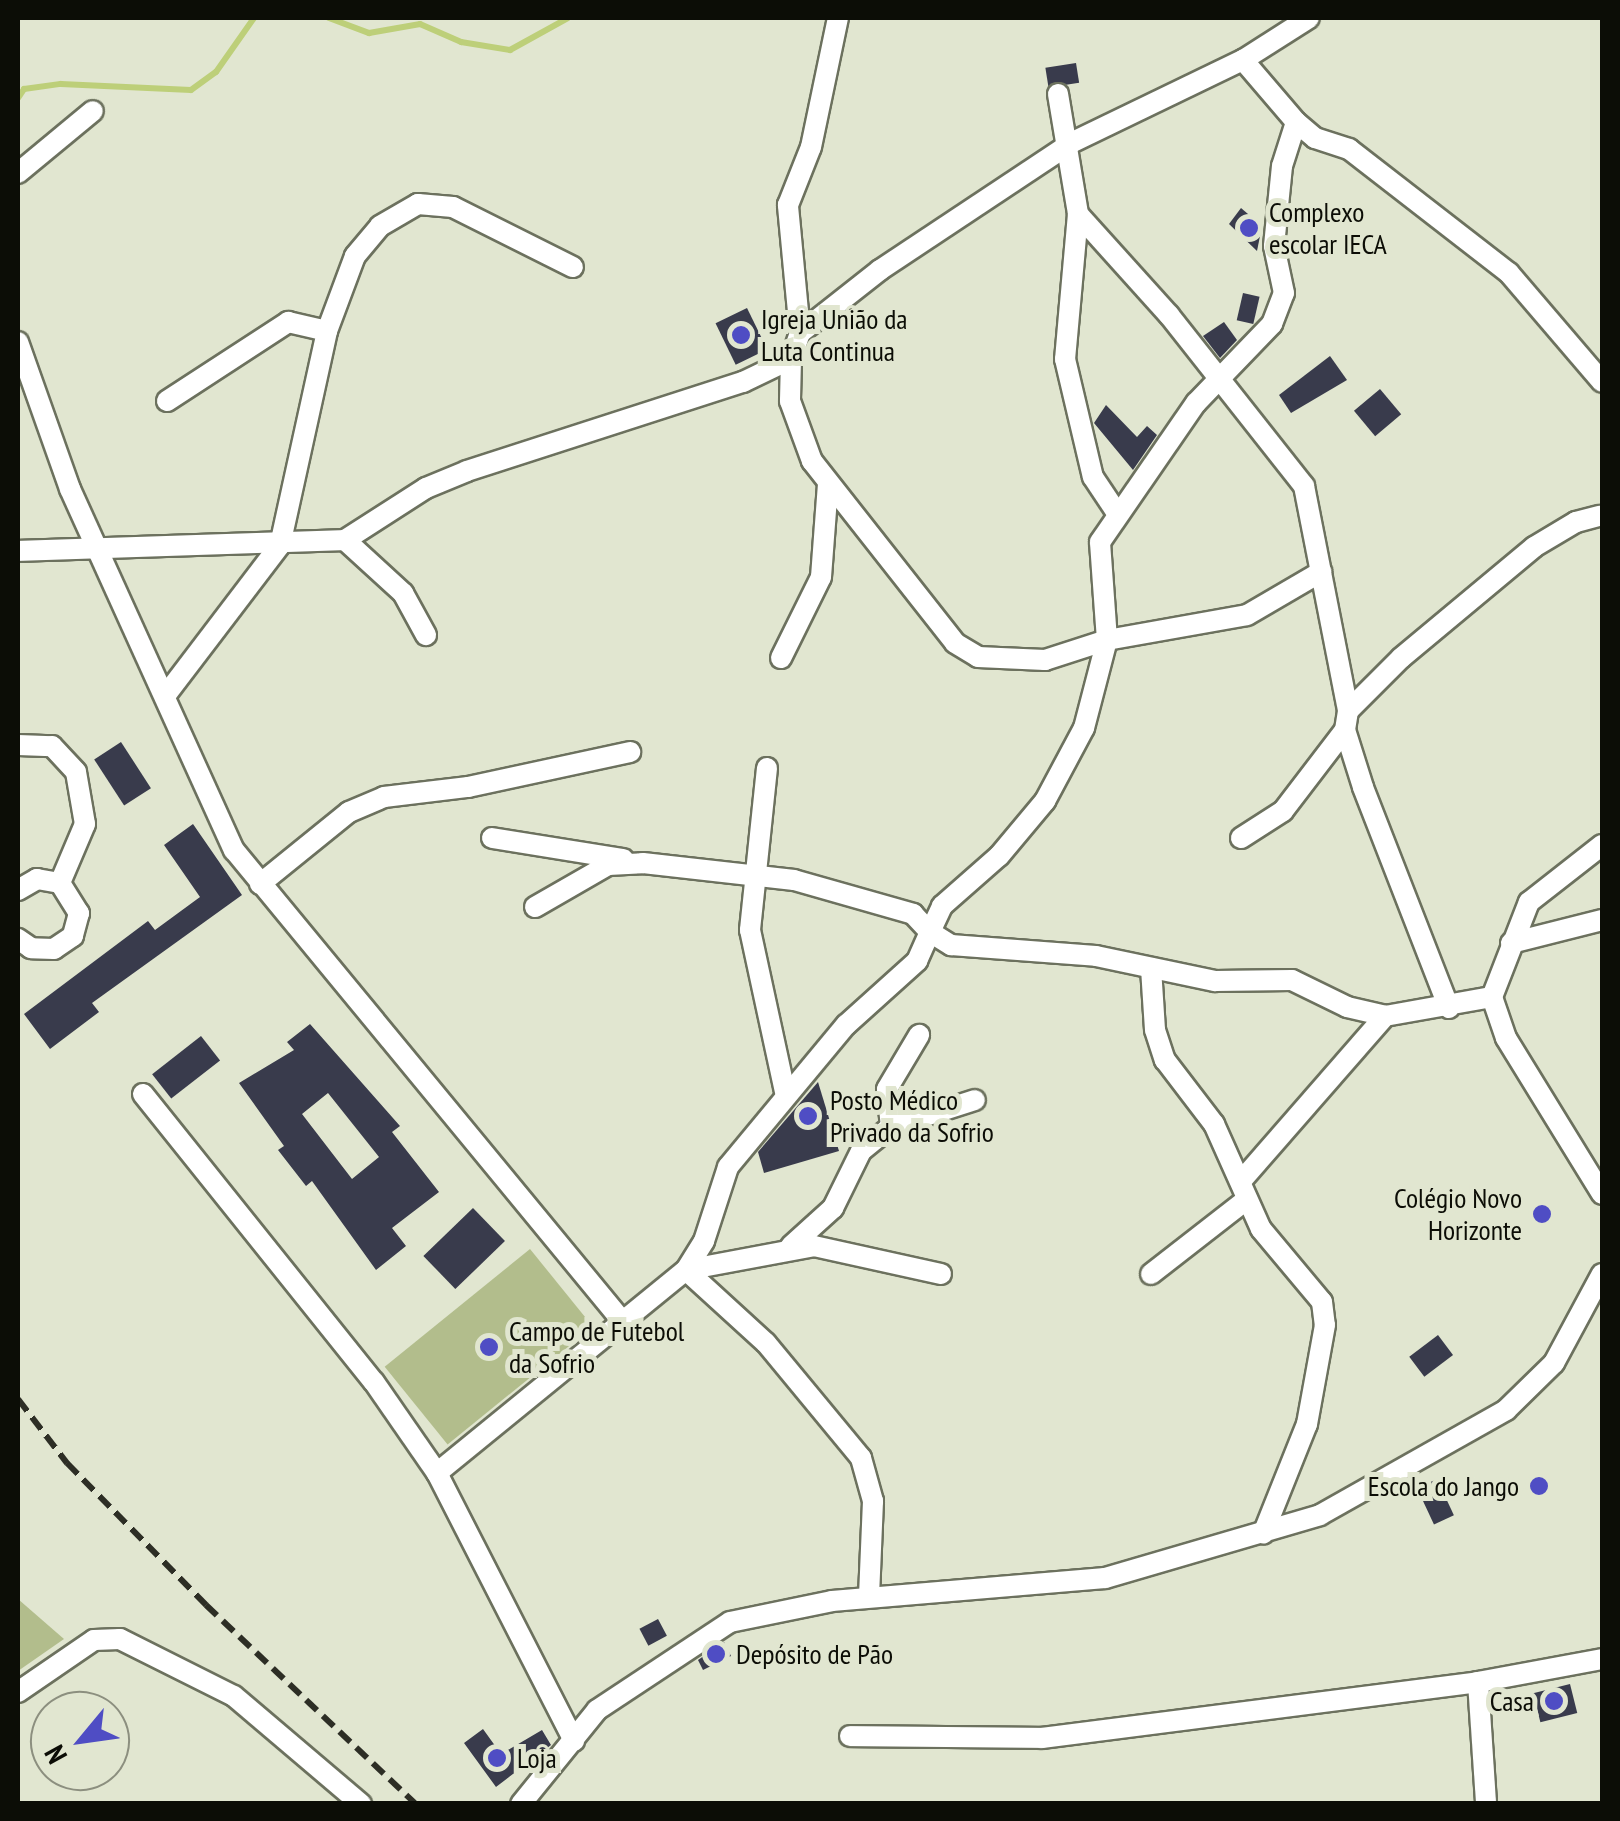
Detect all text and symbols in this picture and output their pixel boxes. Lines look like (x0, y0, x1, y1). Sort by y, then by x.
place label: Complexo escolar IECA (1269, 195, 1387, 261)
marker: Complexo escolar IECA (1238, 217, 1260, 239)
place label: Igreja União da Luta Continua (761, 302, 908, 368)
marker: Igreja União da Luta Continua (730, 324, 752, 346)
place label: Posto Médico Privado da Sofrio (830, 1083, 994, 1149)
marker: Posto Médico Privado da Sofrio (795, 1103, 821, 1129)
place label: Colégio Novo Horizonte (1394, 1181, 1522, 1247)
marker: Colégio Novo Horizonte (1531, 1203, 1553, 1225)
place label: Campo de Futebol da Sofrio (509, 1314, 684, 1380)
marker: Campo de Futebol da Sofrio (478, 1336, 500, 1358)
place label: Escola do Jango (1368, 1469, 1519, 1503)
marker: Escola do Jango (1528, 1475, 1550, 1497)
place label: Depósito de Pão (736, 1637, 893, 1671)
marker: Depósito de Pão (705, 1643, 727, 1665)
place label: Casa (1490, 1684, 1534, 1718)
marker: Casa (1543, 1690, 1565, 1712)
north arrow (30, 1691, 130, 1791)
text: N (35, 1739, 75, 1770)
place label: Loja (517, 1741, 557, 1775)
marker: Loja (486, 1747, 508, 1769)

